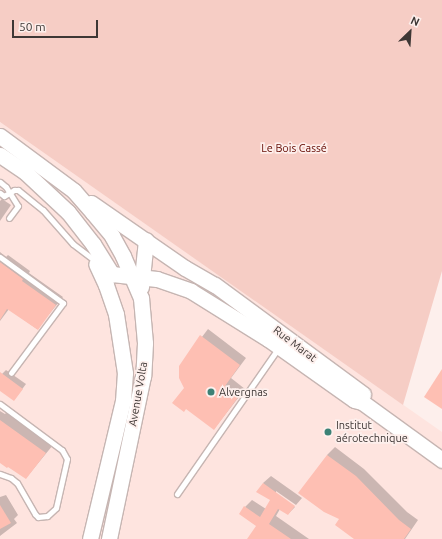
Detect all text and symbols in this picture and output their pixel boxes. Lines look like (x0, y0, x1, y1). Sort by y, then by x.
scale bar (14, 12, 100, 38)
north arrow (390, 12, 430, 52)
text: N (409, 14, 421, 28)
text: 50 m (19, 20, 46, 33)
park label: Le Bois Cassé (261, 141, 327, 155)
street label: Rue Marat (271, 323, 319, 365)
street label: Avenue Volta (126, 361, 150, 427)
place label: Alvergnas (219, 385, 268, 399)
marker: Alvergnas (206, 387, 216, 397)
place label: Institut aérotechnique (336, 419, 408, 445)
marker: Institut aérotechnique (323, 427, 333, 437)

